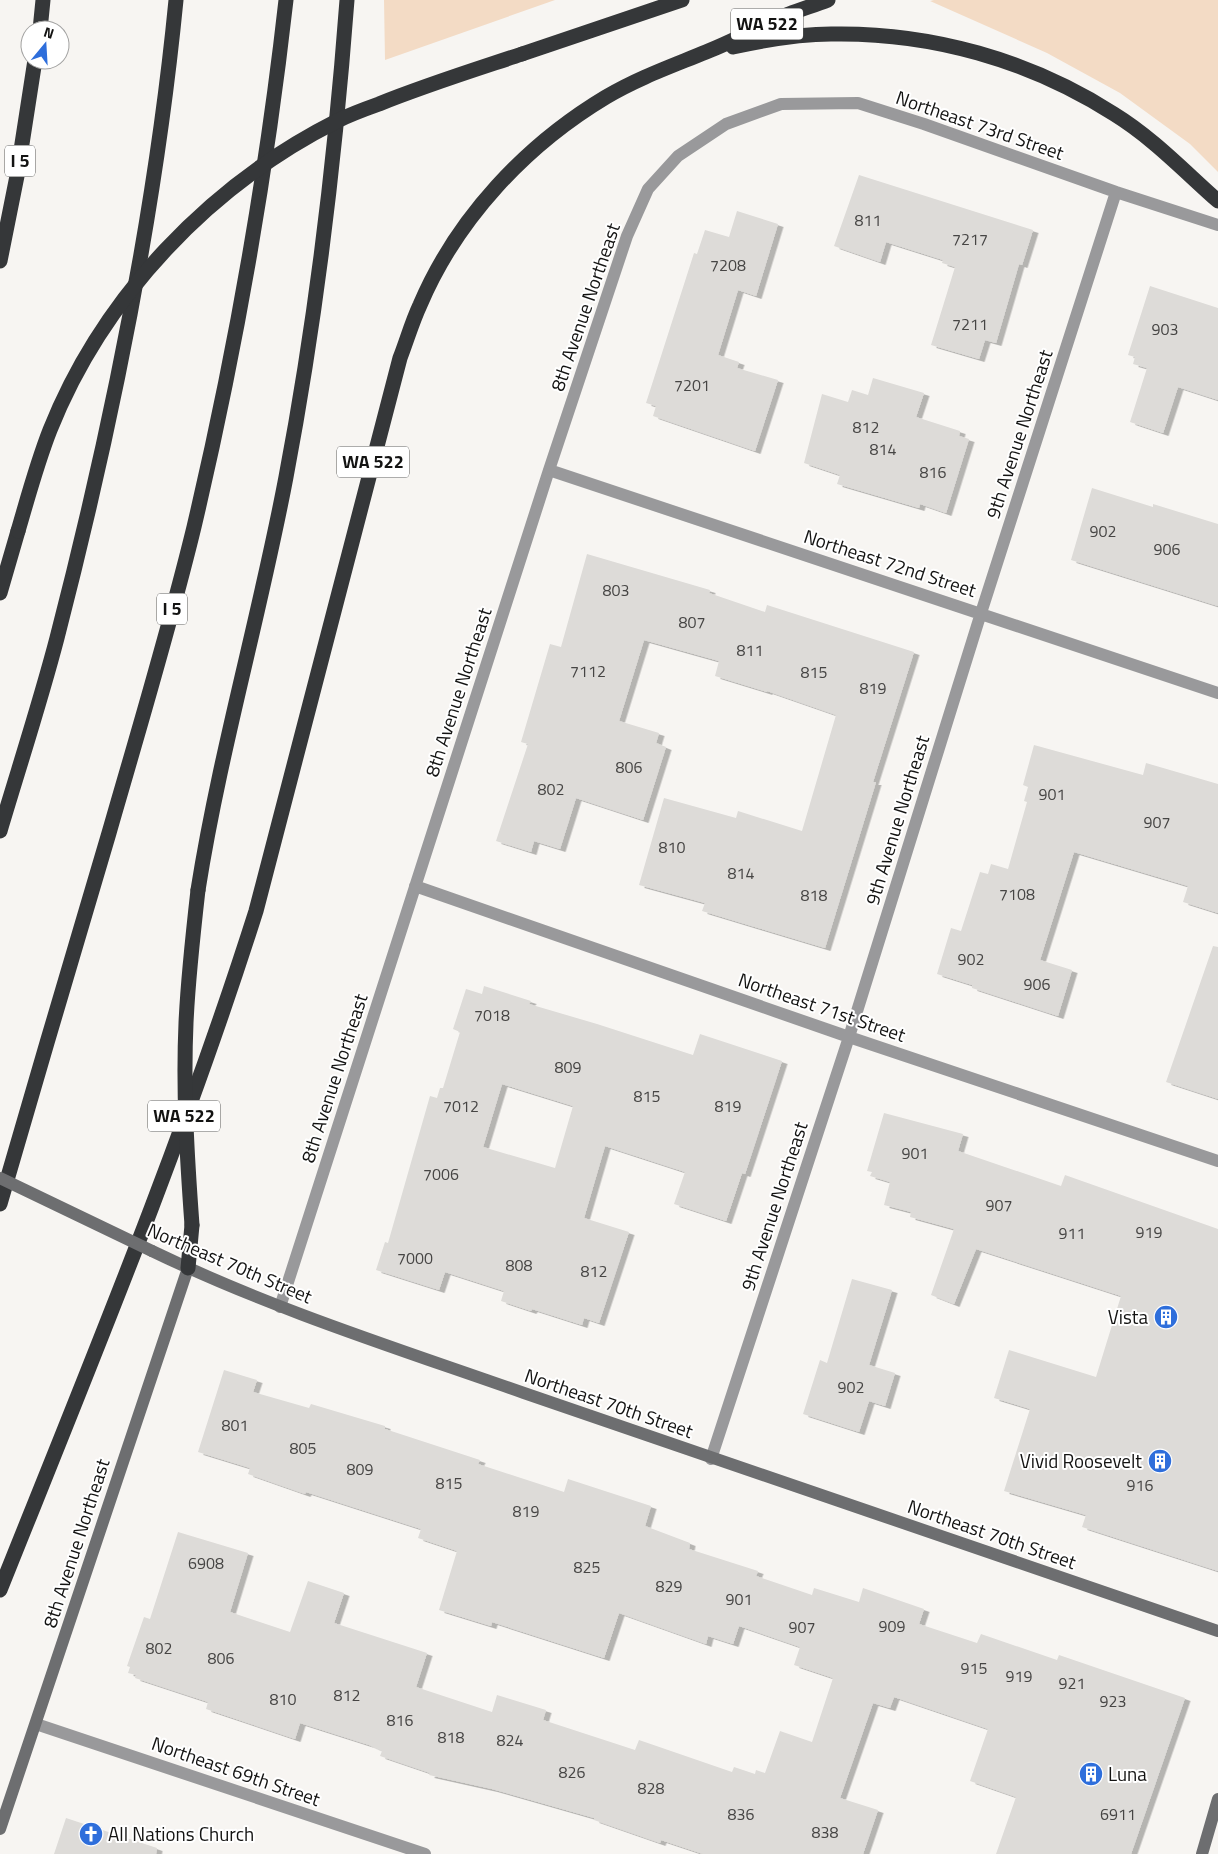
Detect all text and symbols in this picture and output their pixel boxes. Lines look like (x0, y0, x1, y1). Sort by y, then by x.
road number: WA 522 (731, 8, 803, 40)
north arrow (20, 20, 70, 70)
text: N (41, 21, 57, 44)
street label: Northeast 73rd Street (892, 82, 1068, 167)
road number: I 5 (5, 146, 35, 177)
house number: 811 (855, 208, 881, 232)
street label: 8th Avenue Northeast (542, 219, 627, 395)
house number: 7217 (952, 227, 988, 251)
house number: 7208 (710, 253, 746, 277)
house number: 7211 (952, 312, 988, 336)
house number: 903 (1152, 317, 1178, 341)
street label: 9th Avenue Northeast (978, 345, 1060, 522)
house number: 7201 (674, 373, 710, 397)
house number: 812 (853, 415, 879, 439)
house number: 814 (870, 437, 896, 461)
road number: WA 522 (337, 447, 409, 478)
house number: 816 (920, 460, 946, 484)
house number: 902 (1090, 519, 1116, 543)
street label: Northeast 72nd Street (800, 521, 980, 604)
house number: 906 (1154, 537, 1180, 561)
house number: 803 (603, 578, 629, 602)
road number: I 5 (157, 594, 187, 624)
street label: 8th Avenue Northeast (417, 603, 499, 780)
house number: 807 (679, 610, 705, 634)
house number: 811 (737, 638, 763, 662)
house number: 7112 (570, 659, 606, 683)
house number: 815 (801, 660, 827, 684)
house number: 819 (860, 676, 886, 700)
street label: 9th Avenue Northeast (857, 731, 936, 908)
house number: 806 (616, 755, 642, 779)
house number: 802 (538, 777, 564, 801)
house number: 901 (1039, 782, 1065, 806)
house number: 907 (1144, 810, 1170, 834)
house number: 810 (659, 835, 685, 859)
house number: 814 (728, 861, 754, 885)
house number: 7108 (999, 882, 1035, 906)
house number: 818 (801, 883, 827, 907)
house number: 902 (958, 947, 984, 971)
street label: Northeast 71st Street (735, 964, 910, 1049)
house number: 906 (1024, 972, 1050, 996)
street label: 8th Avenue Northeast (293, 989, 375, 1166)
house number: 7018 (474, 1003, 510, 1027)
house number: 809 (555, 1055, 581, 1079)
house number: 815 (634, 1084, 660, 1108)
house number: 7012 (443, 1094, 479, 1118)
house number: 819 (715, 1094, 741, 1118)
road number: WA 522 (148, 1100, 220, 1132)
street label: 9th Avenue Northeast (733, 1117, 815, 1294)
house number: 901 (902, 1141, 928, 1165)
house number: 7006 (423, 1162, 459, 1186)
house number: 907 (986, 1193, 1012, 1217)
street label: Northeast 70th Street (143, 1215, 317, 1310)
house number: 919 (1136, 1220, 1162, 1244)
house number: 911 (1059, 1221, 1085, 1245)
house number: 7000 (397, 1246, 433, 1270)
house number: 808 (506, 1253, 532, 1277)
house number: 812 (581, 1259, 607, 1283)
place label: Vista (1108, 1302, 1148, 1331)
building icon: Vista (1153, 1304, 1179, 1330)
street label: Northeast 70th Street (521, 1360, 698, 1445)
house number: 902 (838, 1375, 864, 1399)
house number: 801 (222, 1413, 248, 1437)
house number: 805 (290, 1436, 316, 1460)
place label: Vivid Roosevelt (1020, 1446, 1142, 1475)
building icon: Vivid Roosevelt (1147, 1448, 1173, 1474)
street label: 8th Avenue Northeast (35, 1454, 117, 1631)
house number: 809 (347, 1457, 373, 1481)
house number: 815 (436, 1471, 462, 1495)
house number: 916 (1127, 1473, 1153, 1497)
street label: Northeast 70th Street (904, 1491, 1081, 1576)
house number: 819 (513, 1499, 539, 1523)
house number: 6908 (188, 1551, 224, 1575)
house number: 825 (574, 1555, 600, 1579)
house number: 829 (656, 1574, 682, 1598)
house number: 901 (726, 1587, 752, 1611)
house number: 909 (879, 1614, 905, 1638)
house number: 907 (789, 1615, 815, 1639)
house number: 802 (146, 1636, 172, 1660)
house number: 806 (208, 1646, 234, 1670)
house number: 915 (961, 1656, 987, 1680)
house number: 919 (1006, 1664, 1032, 1688)
house number: 921 (1059, 1671, 1085, 1695)
house number: 812 (334, 1683, 360, 1707)
house number: 810 (270, 1687, 296, 1711)
house number: 923 (1100, 1689, 1126, 1713)
house number: 816 (387, 1708, 413, 1732)
house number: 818 (438, 1725, 464, 1749)
street label: Northeast 69th Street (148, 1728, 325, 1813)
house number: 824 (497, 1728, 523, 1752)
place label: Luna (1108, 1759, 1147, 1788)
house number: 826 (559, 1760, 585, 1784)
building icon: Luna (1078, 1761, 1104, 1787)
house number: 828 (638, 1776, 664, 1800)
house number: 836 (728, 1802, 754, 1826)
house number: 6911 (1100, 1802, 1136, 1826)
place label: All Nations Church (108, 1819, 254, 1848)
house number: 838 (812, 1820, 838, 1844)
church icon: All Nations Church (78, 1821, 104, 1847)

